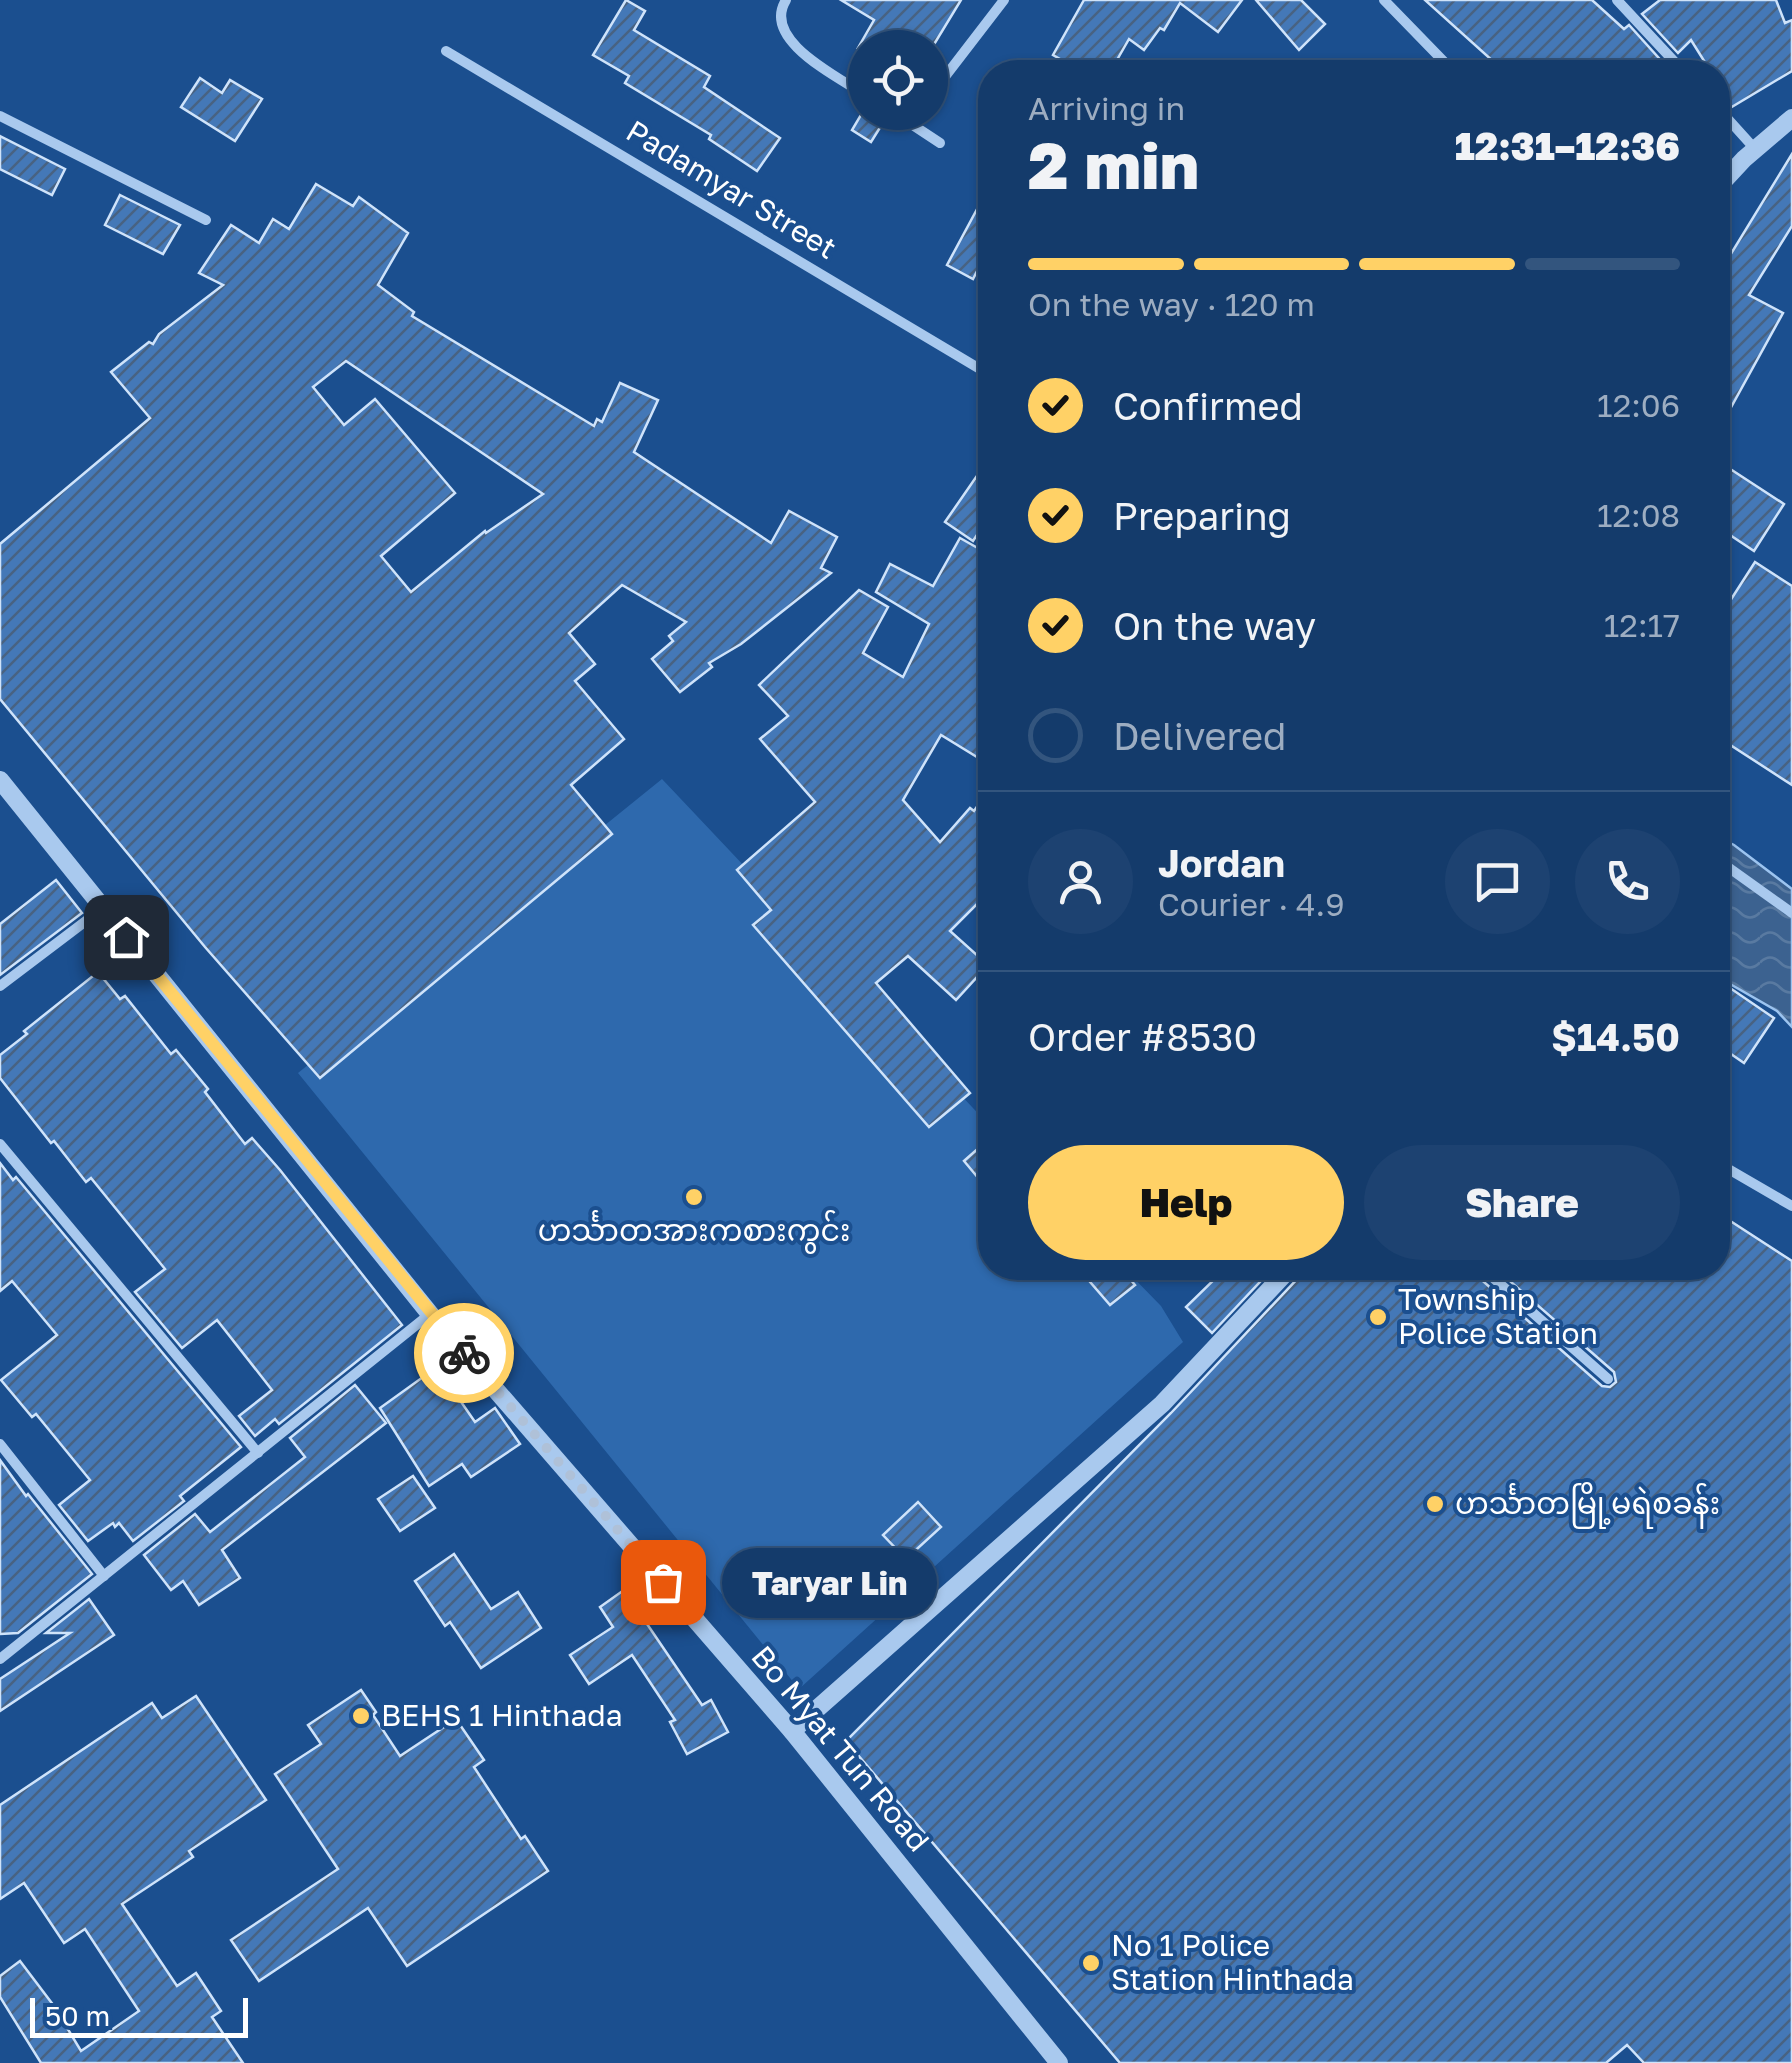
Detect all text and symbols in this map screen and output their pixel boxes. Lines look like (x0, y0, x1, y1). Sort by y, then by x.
map controls (848, 30, 948, 130)
button: locate (848, 30, 948, 130)
text: Arriving in (1028, 89, 1185, 127)
street label: Padamyar Street (620, 112, 843, 266)
text: 12:31–12:36 (1455, 123, 1680, 168)
text: 2 min (1028, 125, 1199, 203)
text: On the way · 120 m (1028, 285, 1315, 323)
icon: check (1028, 378, 1083, 433)
text: Confirmed (1113, 383, 1303, 428)
text: 12:06 (1597, 386, 1680, 424)
icon: check (1028, 488, 1083, 543)
text: Preparing (1113, 493, 1291, 538)
text: 12:08 (1597, 496, 1680, 534)
icon: check (1028, 598, 1083, 653)
text: On the way (1113, 603, 1316, 648)
text: 12:17 (1604, 606, 1680, 644)
text: Delivered (1113, 713, 1286, 758)
button: person (1028, 829, 1133, 934)
button: chat (1445, 829, 1550, 934)
button: phone (1575, 829, 1680, 934)
text: Jordan (1158, 840, 1285, 885)
text: Courier · 4.9 (1158, 885, 1345, 923)
pin (84, 895, 169, 980)
icon: home (99, 910, 154, 965)
text: Order #8530 (1028, 1014, 1257, 1059)
text: $14.50 (1551, 1014, 1680, 1059)
button: Help (1028, 1145, 1344, 1260)
button: Share (1364, 1145, 1680, 1260)
marker: ဟင်္သာတအားကစားကွင်း (683, 1186, 705, 1208)
place label: ဟင်္သာတအားကစားကွင်း (538, 1209, 850, 1254)
place label: Township Police Station (1398, 1281, 1598, 1351)
courier (414, 1303, 514, 1403)
marker: Township Police Station (1367, 1306, 1389, 1328)
icon: bike (437, 1326, 492, 1381)
place label: ဟင်္သာတမြို့မရဲစခန်း (1455, 1482, 1720, 1529)
marker: ဟင်္သာတမြို့မရဲစခန်း (1424, 1493, 1446, 1515)
pin (621, 1540, 706, 1625)
callout: Taryar Lin (723, 1547, 938, 1617)
icon: bag (636, 1555, 691, 1610)
text: Taryar Lin (752, 1564, 907, 1602)
street label: Bo Myat Tun Road (744, 1638, 937, 1858)
place label: BEHS 1 Hinthada (381, 1697, 623, 1733)
marker: BEHS 1 Hinthada (350, 1705, 372, 1727)
place label: No 1 Police Station Hinthada (1111, 1927, 1354, 1997)
marker: No 1 Police Station Hinthada (1080, 1952, 1102, 1974)
scale bar (30, 1993, 248, 2038)
text: 50 m (45, 1999, 110, 2032)

